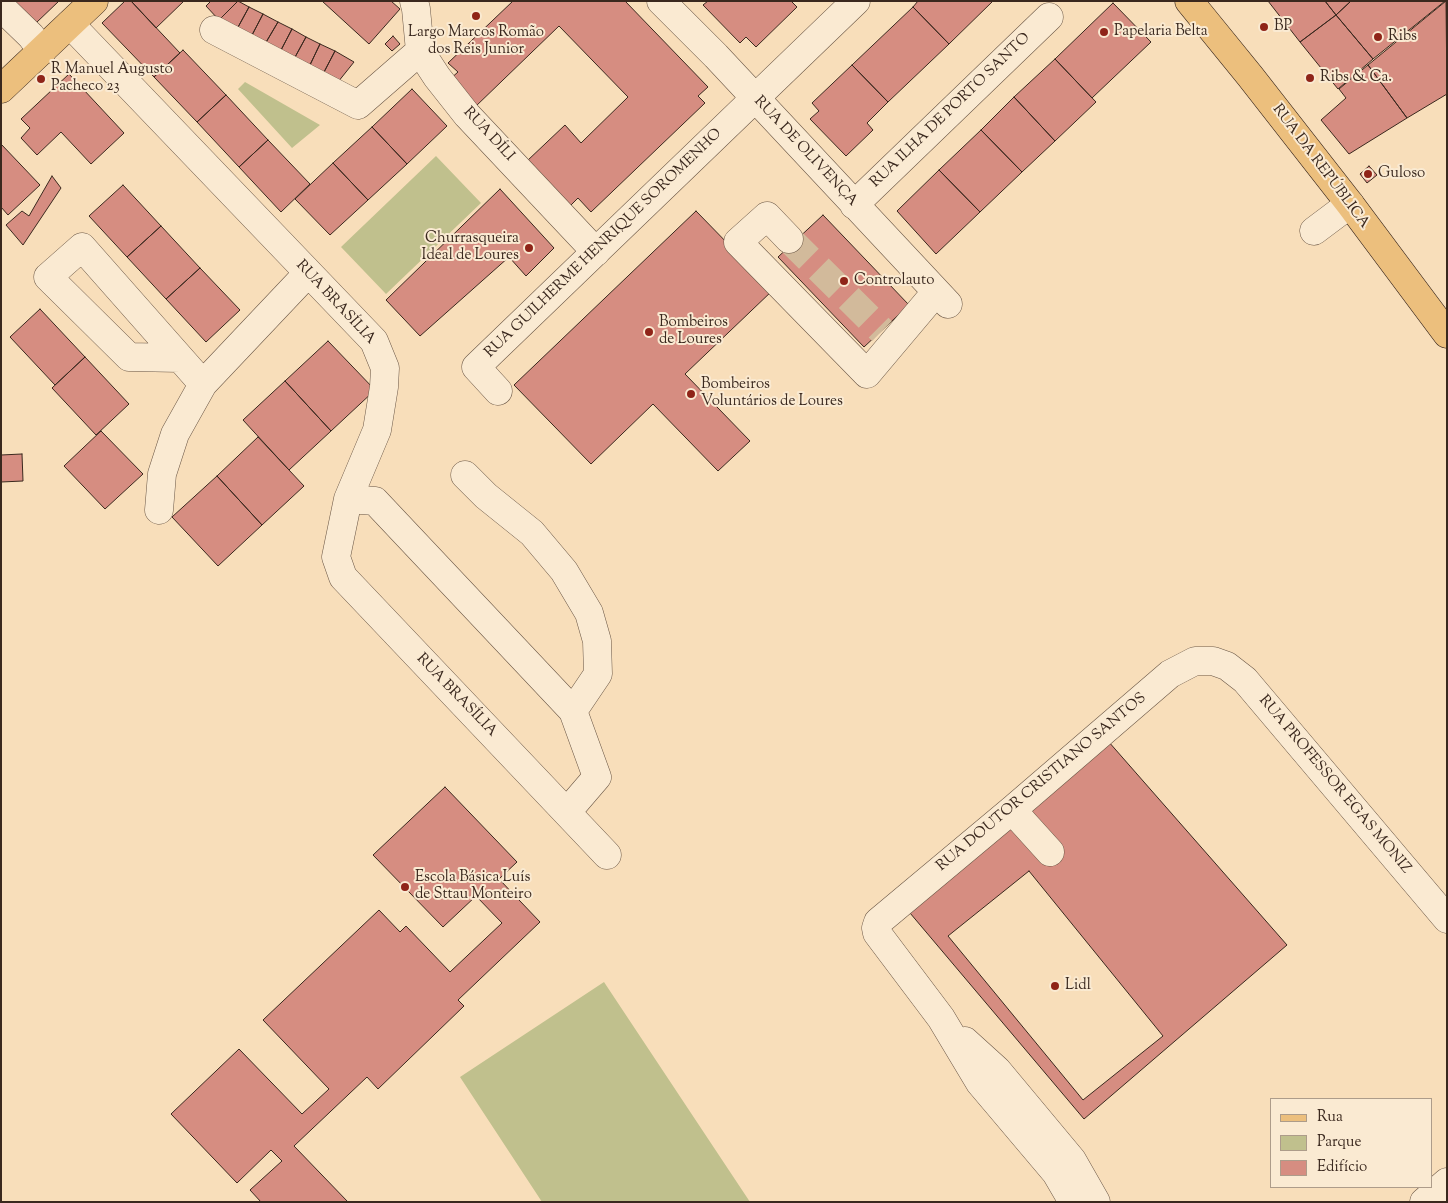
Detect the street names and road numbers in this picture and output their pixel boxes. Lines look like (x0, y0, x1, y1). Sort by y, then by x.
street label: RUA ILHA DE PORTO SANTO (867, 30, 1035, 192)
street label: RUA DE OLIVENÇA (749, 93, 861, 211)
street label: RUA DA REPÚBLICA (1267, 101, 1373, 233)
street label: RUA DÍLI (458, 104, 518, 166)
street label: RUA GUILHERME HENRIQUE SOROMENHO (482, 125, 726, 363)
street label: RUA BRASÍLIA (291, 257, 379, 349)
street label: RUA BRASÍLIA (412, 651, 500, 741)
street label: RUA DOUTOR CRISTIANO SANTOS (934, 690, 1150, 876)
street label: RUA PROFESSOR EGAS MONIZ (1254, 692, 1414, 878)

